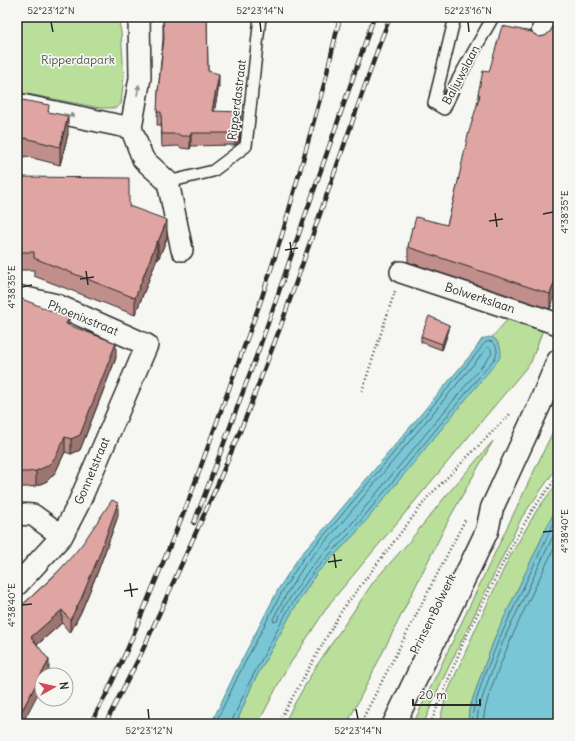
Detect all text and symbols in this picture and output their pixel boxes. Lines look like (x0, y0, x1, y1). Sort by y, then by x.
text: 52°23'12"N (27, 4, 75, 17)
text: 52°23'14"N (236, 4, 284, 17)
text: 52°23'16"N (444, 4, 492, 17)
street label: Baljuwslaan (439, 42, 483, 107)
park label: Ripperdapark (41, 52, 115, 67)
street label: Ripperdastraat (224, 59, 249, 141)
one-way arrow (135, 84, 141, 96)
one-way arrow (63, 113, 75, 119)
text: 4°38'35"E (558, 190, 571, 234)
text: 4°38'35"E (5, 265, 18, 309)
street label: Bolwerkslaan (443, 279, 517, 316)
street label: Phoenixstraat (46, 297, 121, 339)
street label: Gonnetstraat (71, 435, 112, 507)
text: 4°38'40"E (558, 509, 571, 553)
street label: Prinsen Bolwerk (407, 571, 459, 656)
text: 4°38'40"E (5, 583, 18, 627)
north arrow (34, 667, 74, 707)
text: N (56, 681, 71, 690)
scale bar (413, 681, 480, 707)
text: 20 m (419, 687, 447, 702)
text: 52°23'12"N (125, 724, 173, 737)
text: 52°23'14"N (334, 724, 382, 737)

